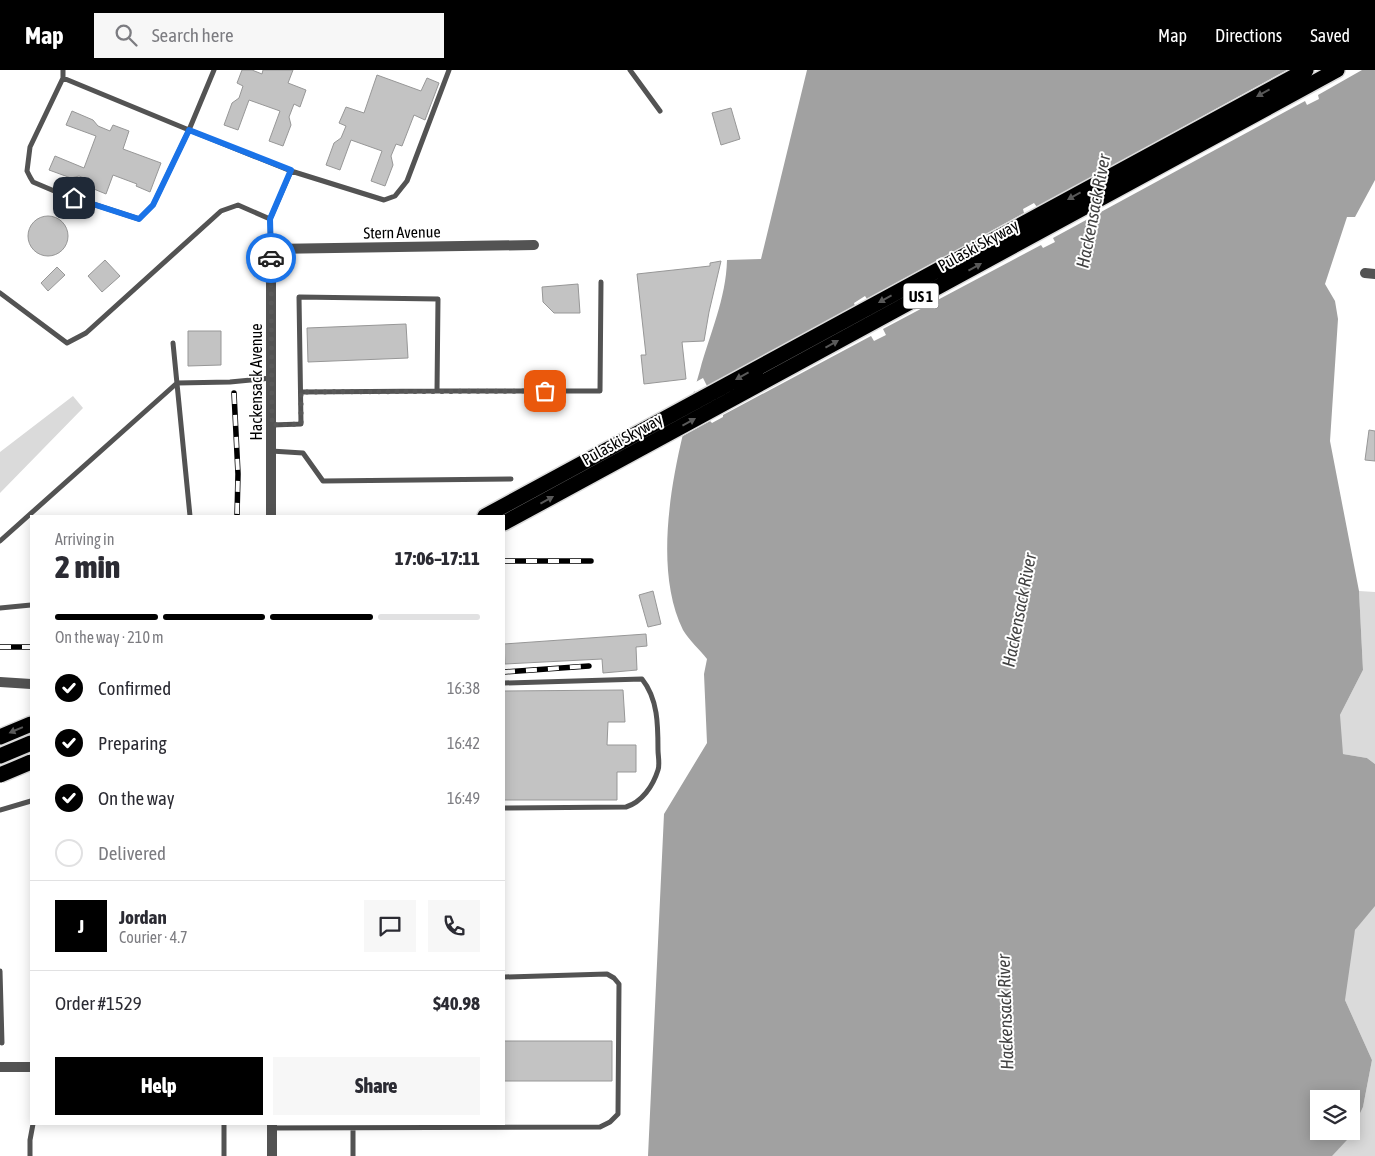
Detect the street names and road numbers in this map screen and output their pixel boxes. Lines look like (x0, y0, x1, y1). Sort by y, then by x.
street label: Pulaski Skyway (935, 215, 1022, 275)
street label: Stern Avenue (363, 222, 441, 242)
road number: US 1 (904, 284, 938, 308)
street label: Hackensack Avenue (247, 324, 265, 440)
street label: Pulaski Skyway (579, 409, 666, 469)

